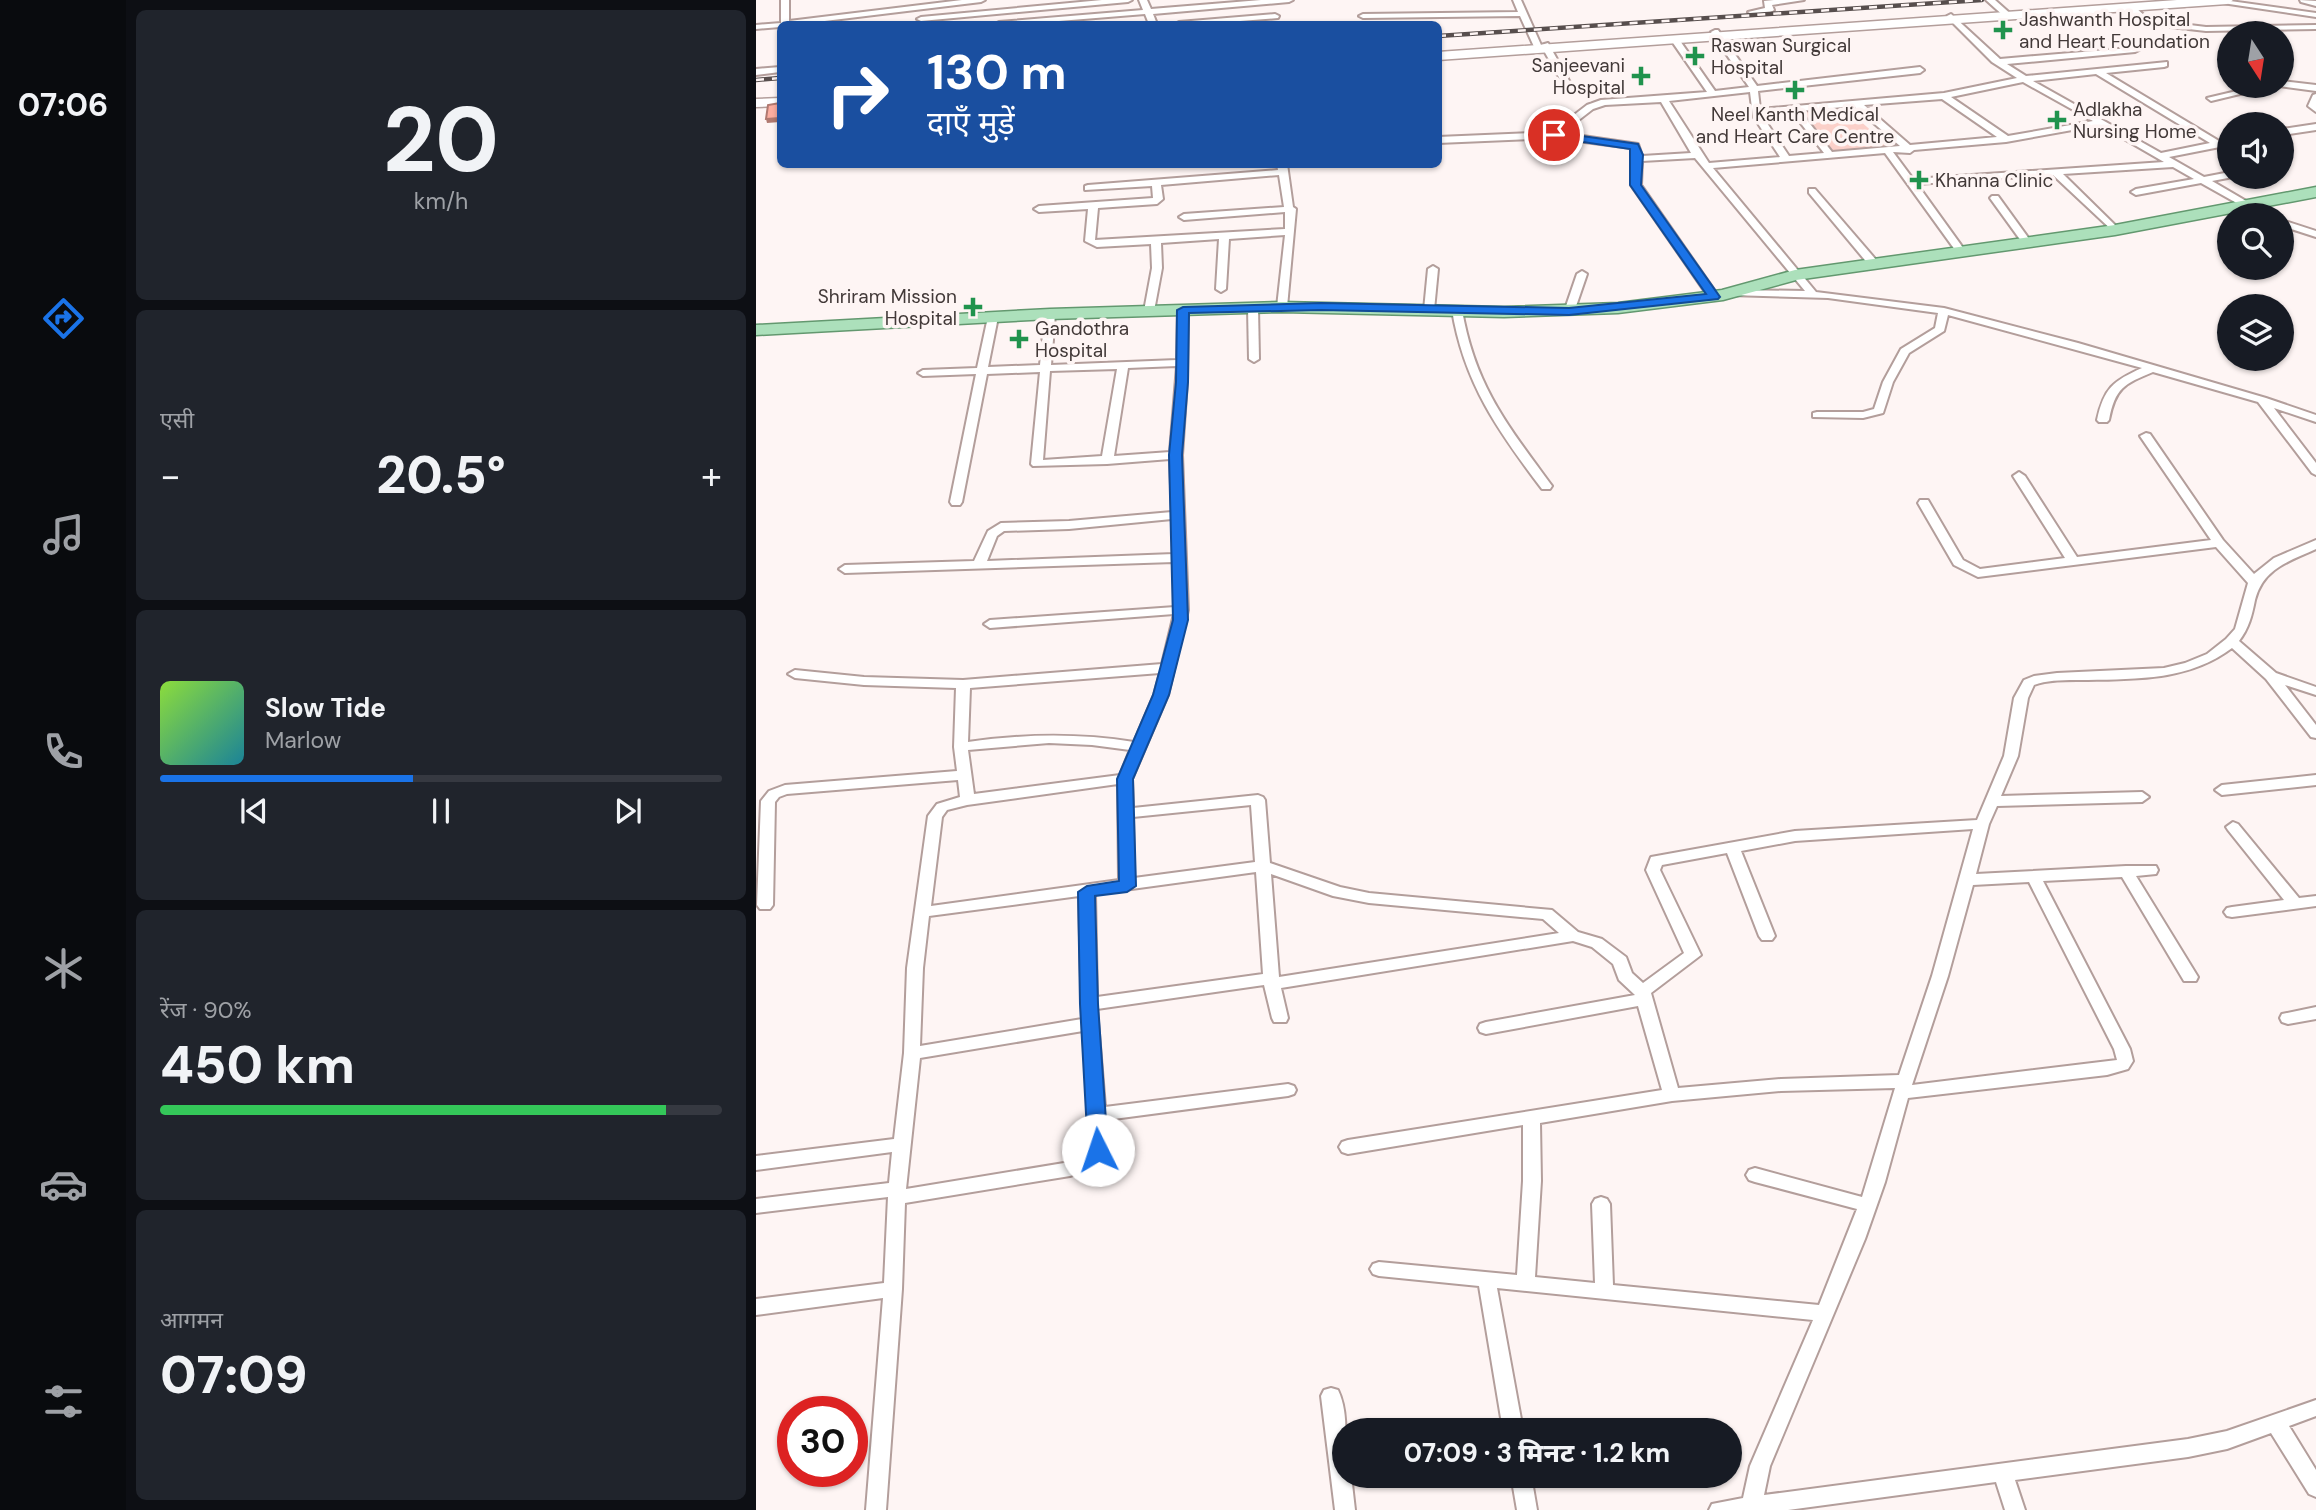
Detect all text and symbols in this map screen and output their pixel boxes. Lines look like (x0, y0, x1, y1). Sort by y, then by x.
place label: Jashwanth Hospital and Heart Foundation (2019, 7, 2210, 54)
marker: Jashwanth Hospital and Heart Foundation (1993, 20, 2013, 40)
north arrow (2217, 21, 2294, 98)
map controls (2217, 21, 2294, 371)
place label: Raswan Surgical Hospital (1711, 33, 1851, 80)
text: 130 m (927, 40, 1067, 104)
marker: Raswan Surgical Hospital (1685, 46, 1705, 66)
icon: right (812, 49, 903, 140)
place label: Sanjeevani Hospital (1532, 53, 1625, 100)
marker: Sanjeevani Hospital (1631, 66, 1651, 86)
marker: Neel Kanth Medical and Heart Care Centre (1785, 80, 1805, 100)
text: 20 (383, 81, 499, 199)
text: 07:06 (18, 84, 108, 126)
place label: Adlakha Nursing Home (2073, 97, 2197, 144)
text: दाएँ मुड़ें (927, 102, 1015, 144)
place label: Neel Kanth Medical and Heart Care Centre (1696, 102, 1894, 149)
pin (1524, 105, 1584, 165)
marker: Adlakha Nursing Home (2047, 110, 2067, 130)
button: sound (2217, 112, 2294, 189)
icon: arrive (1535, 116, 1573, 154)
place label: Khanna Clinic (1935, 168, 2053, 193)
marker: Khanna Clinic (1909, 170, 1929, 190)
text: km/h (414, 186, 468, 216)
button: search (2217, 203, 2294, 280)
place label: Shriram Mission Hospital (818, 284, 957, 331)
icon: directions (39, 294, 88, 343)
button: layers (2217, 294, 2294, 371)
marker: Shriram Mission Hospital (963, 297, 983, 317)
place label: Gandothra Hospital (1035, 316, 1129, 363)
marker: Gandothra Hospital (1009, 329, 1029, 349)
text: एसी (160, 405, 194, 435)
text: 20.5° (376, 441, 506, 509)
text: − (160, 451, 181, 501)
text: + (701, 451, 722, 501)
icon: music (39, 510, 88, 559)
text: Slow Tide (265, 691, 386, 725)
text: Marlow (265, 725, 341, 755)
icon: phone (39, 727, 88, 776)
icon: previous (235, 792, 273, 830)
icon: pause (422, 792, 460, 830)
icon: next (609, 792, 647, 830)
icon: climate (39, 944, 88, 993)
text: रेंज · 90% (160, 995, 252, 1025)
text: 450 km (160, 1031, 355, 1099)
position arrow (1061, 1113, 1135, 1187)
icon: car (39, 1160, 88, 1209)
text: आगमन (160, 1305, 223, 1335)
text: 07:09 (160, 1341, 308, 1409)
icon: filters (39, 1377, 88, 1426)
speed limit sign: 30 (777, 1396, 868, 1487)
text: 07:09 · 3 मिनट · 1.2 km (1404, 1436, 1670, 1470)

